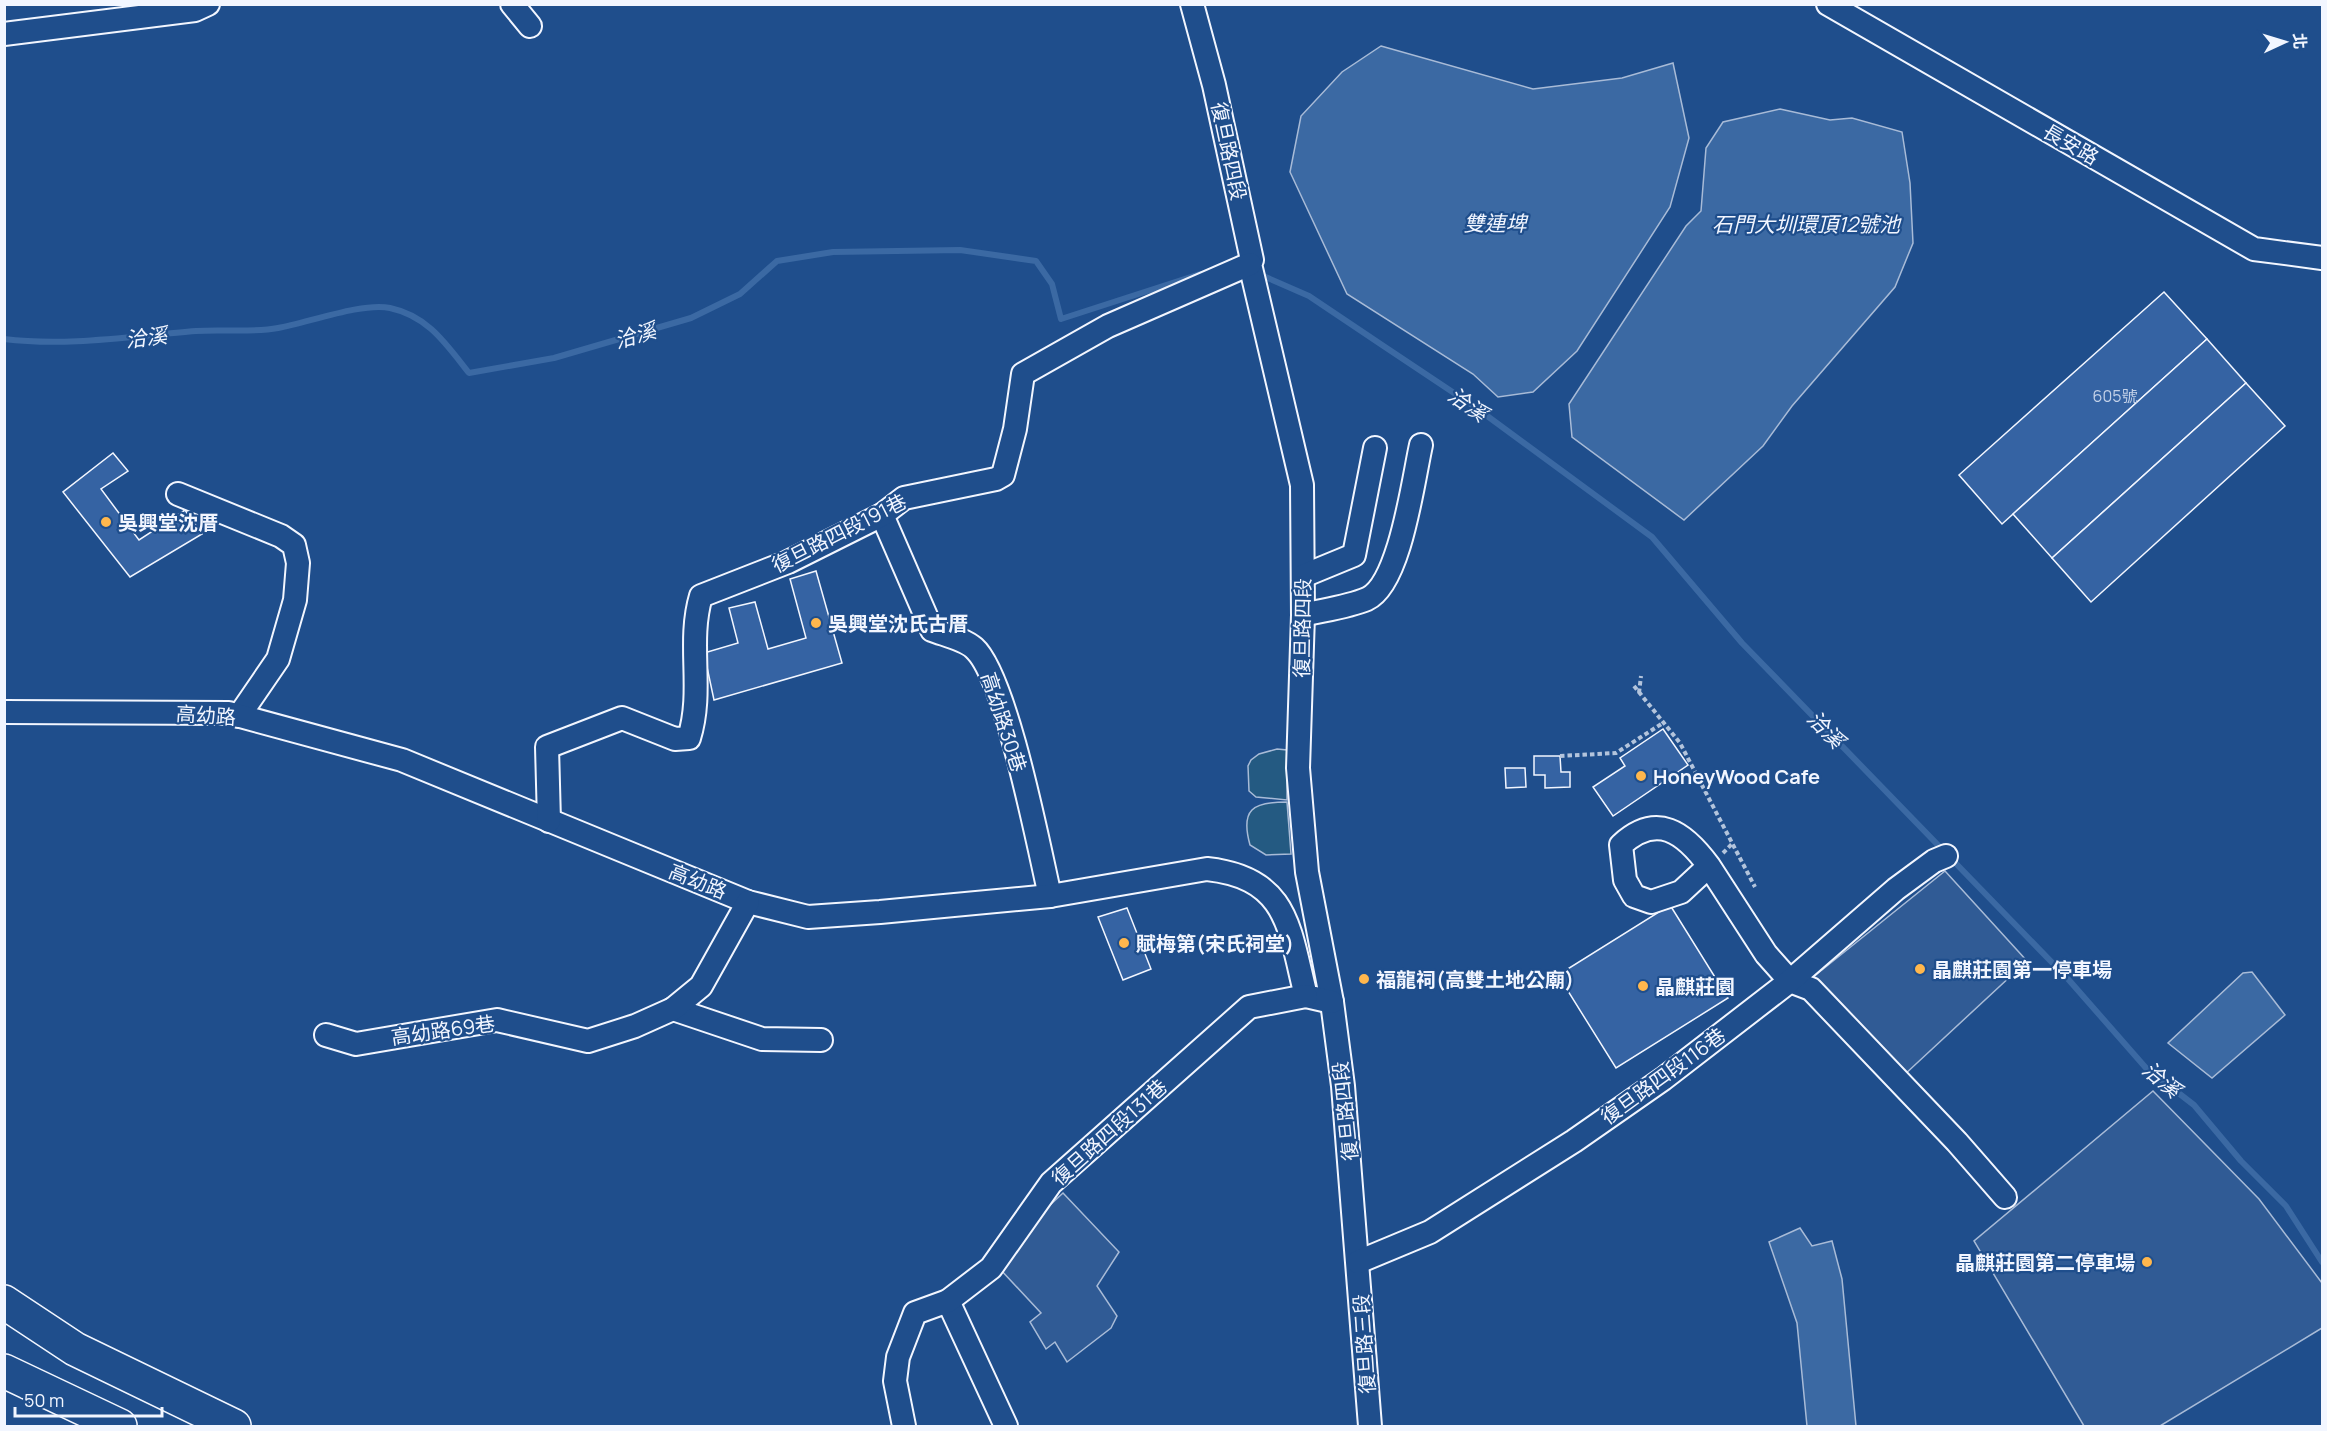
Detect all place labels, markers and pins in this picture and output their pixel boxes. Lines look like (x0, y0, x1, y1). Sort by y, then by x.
place label: 吳興堂沈厝 (118, 509, 218, 536)
marker: 吳興堂沈厝 (99, 515, 113, 529)
place label: 吳興堂沈氏古厝 (828, 610, 968, 637)
marker: 吳興堂沈氏古厝 (809, 616, 823, 630)
place label: HoneyWood Cafe (1653, 763, 1820, 790)
marker: HoneyWood Cafe (1634, 769, 1648, 783)
place label: 賦梅第(宋氏祠堂) (1136, 930, 1294, 957)
marker: 賦梅第(宋氏祠堂) (1117, 936, 1131, 950)
place label: 晶麒莊園第一停車場 (1932, 956, 2112, 983)
marker: 晶麒莊園第一停車場 (1913, 962, 1927, 976)
place label: 福龍祠(高雙土地公廟) (1376, 966, 1574, 993)
marker: 福龍祠(高雙土地公廟) (1357, 972, 1371, 986)
place label: 晶麒莊園 (1655, 973, 1735, 1000)
marker: 晶麒莊園 (1636, 979, 1650, 993)
place label: 晶麒莊園第二停車場 (1955, 1249, 2135, 1276)
marker: 晶麒莊園第二停車場 (2140, 1255, 2154, 1269)

